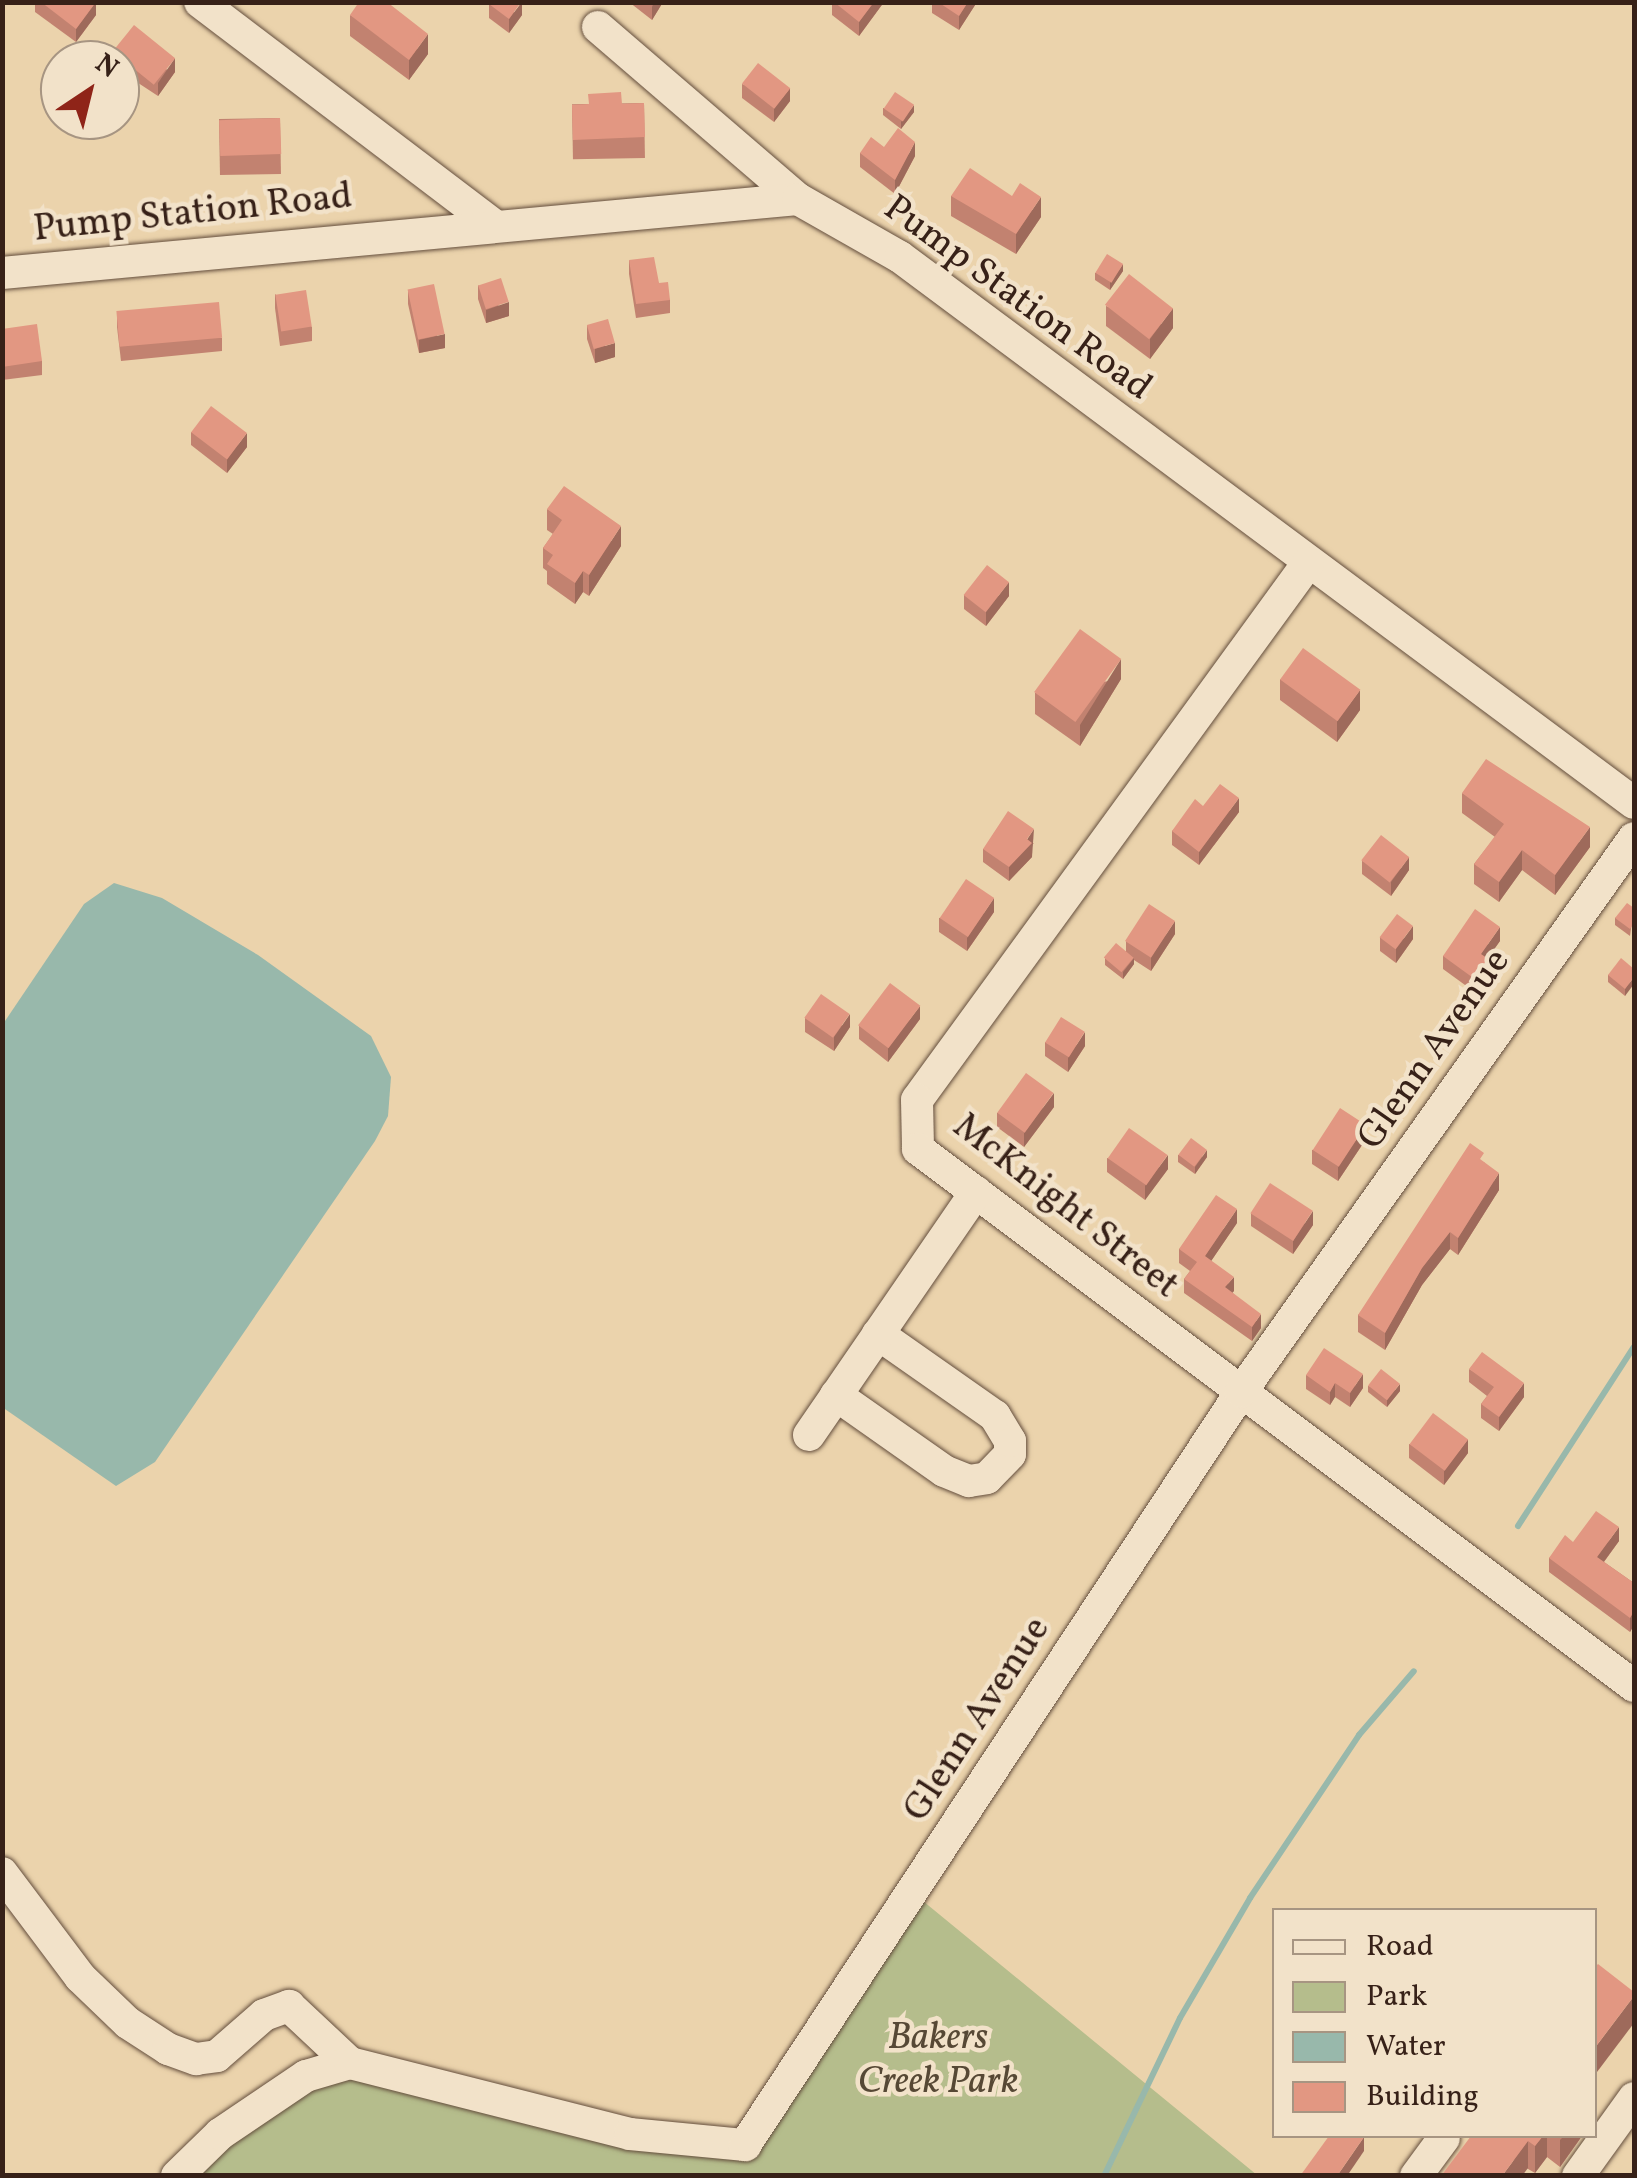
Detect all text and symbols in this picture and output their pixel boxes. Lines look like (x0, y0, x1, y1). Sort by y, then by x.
north arrow (40, 40, 140, 140)
text: N (87, 45, 126, 88)
street label: Pump Station Road (31, 175, 355, 253)
street label: Pump Station Road (874, 186, 1160, 412)
street label: Glenn Avenue (1349, 941, 1521, 1159)
street label: McKnight Street (943, 1105, 1187, 1309)
street label: Glenn Avenue (895, 1609, 1061, 1831)
legend (1272, 1908, 1597, 2138)
text: Road (1366, 1926, 1434, 1968)
text: Park (1366, 1976, 1427, 2018)
park label: Bakers Creek Park (858, 2016, 1018, 2106)
text: Water (1366, 2026, 1446, 2068)
text: Building (1366, 2076, 1479, 2118)

